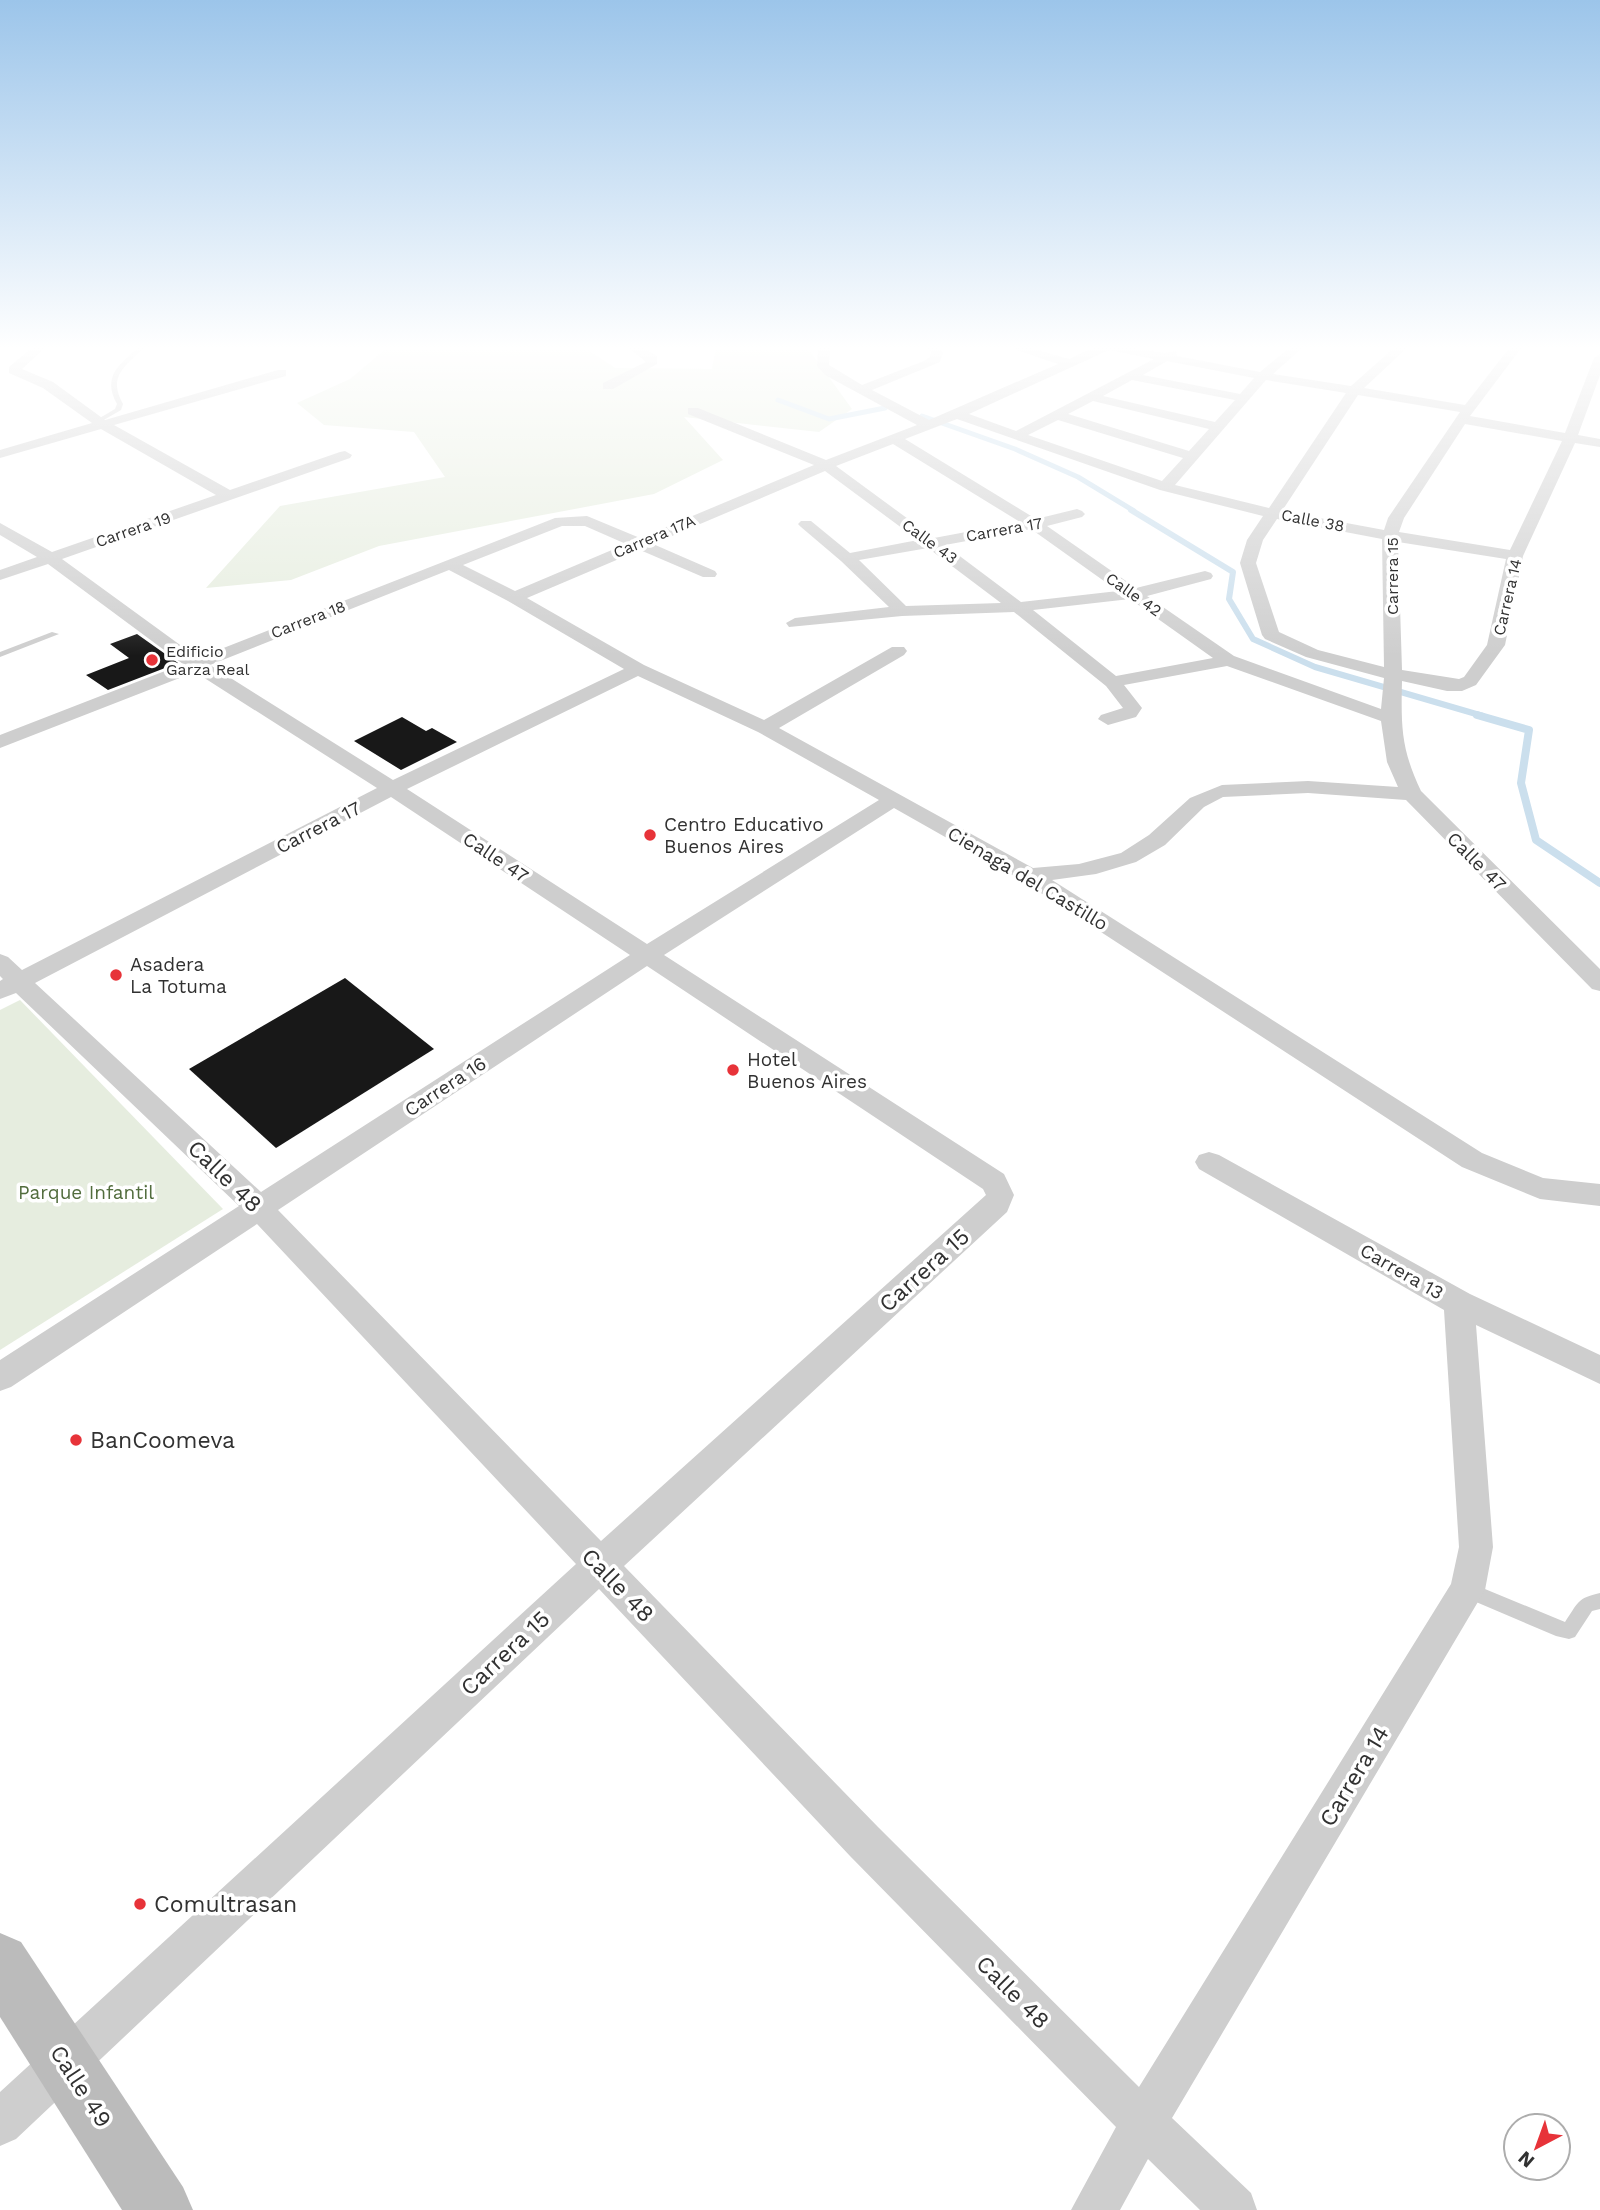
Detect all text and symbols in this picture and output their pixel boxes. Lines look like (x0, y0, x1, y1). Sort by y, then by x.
street label: Calle 38 (1280, 505, 1346, 536)
street label: Carrera 19 (93, 508, 173, 551)
street label: Carrera 17A (610, 511, 698, 562)
street label: Carrera 17 (964, 513, 1044, 546)
street label: Calle 43 (898, 515, 961, 568)
street label: Carrera 15 (1383, 537, 1402, 615)
street label: Carrera 14 (1489, 557, 1526, 637)
street label: Calle 42 (1102, 568, 1165, 620)
street label: Carrera 18 (268, 597, 348, 642)
place label: Edificio Garza Real (166, 642, 250, 679)
marker: Edificio Garza Real (144, 652, 160, 668)
street label: Carrera 17 (272, 796, 364, 859)
place label: Centro Educativo Buenos Aires (664, 813, 824, 858)
street label: Cienaga del Castillo (943, 821, 1112, 935)
street label: Calle 47 (459, 827, 533, 888)
marker: Centro Educativo Buenos Aires (642, 827, 658, 843)
street label: Calle 47 (1442, 827, 1511, 896)
place label: Asadera La Totuma (130, 953, 227, 998)
marker: Asadera La Totuma (108, 967, 124, 983)
place label: Hotel Buenos Aires (747, 1048, 867, 1093)
street label: Carrera 16 (400, 1051, 490, 1121)
marker: Hotel Buenos Aires (725, 1062, 741, 1078)
street label: Calle 48 (182, 1135, 267, 1218)
park label: Parque Infantil (18, 1181, 154, 1204)
street label: Carrera 15 (874, 1223, 975, 1318)
street label: Carrera 13 (1356, 1238, 1447, 1304)
place label: BanCoomeva (90, 1427, 235, 1454)
marker: BanCoomeva (68, 1432, 84, 1448)
street label: Calle 48 (576, 1543, 659, 1628)
street label: Carrera 15 (455, 1605, 555, 1701)
street label: Carrera 14 (1314, 1721, 1395, 1831)
place label: Comultrasan (154, 1891, 297, 1918)
marker: Comultrasan (132, 1896, 148, 1912)
street label: Calle 48 (970, 1950, 1055, 2035)
street label: Calle 49 (44, 2040, 117, 2132)
north arrow (1502, 2112, 1572, 2182)
text: N (1513, 2146, 1539, 2173)

